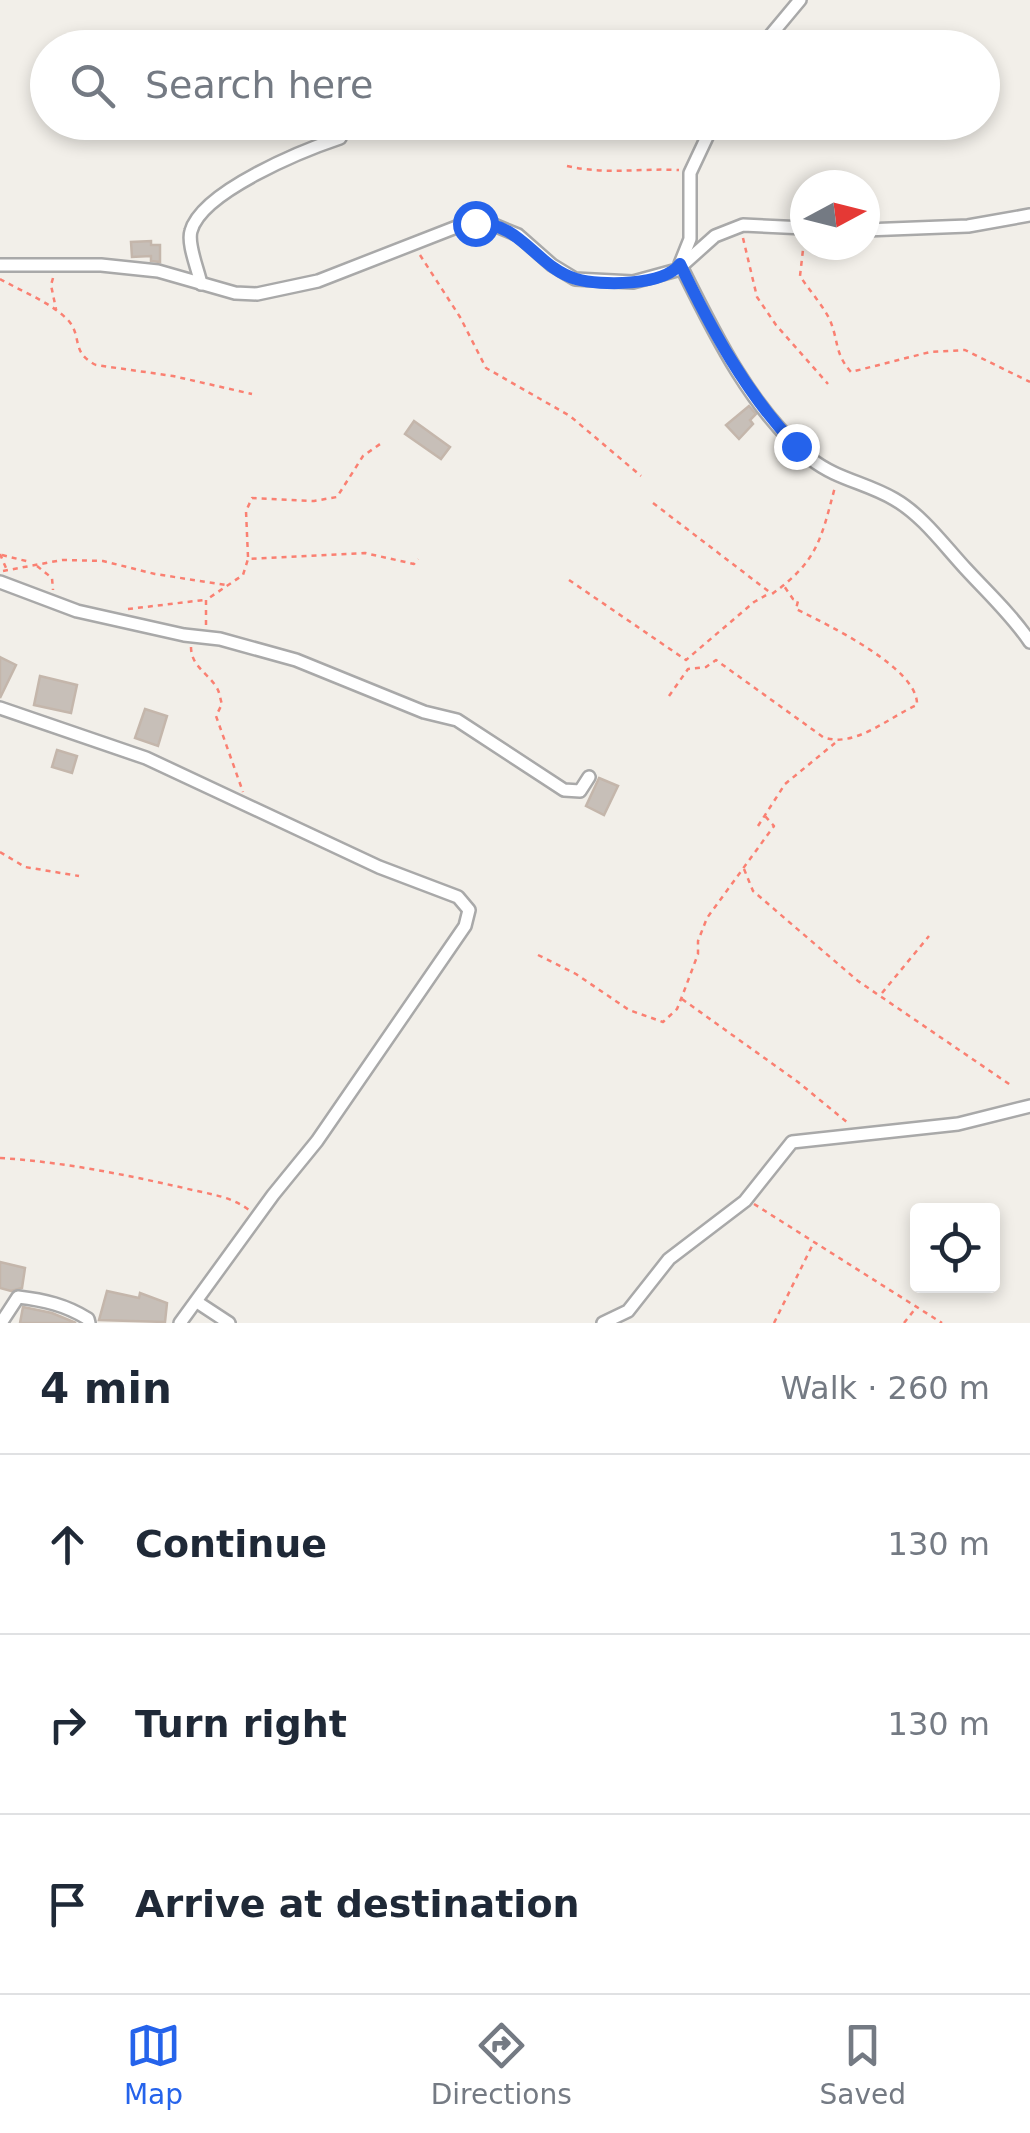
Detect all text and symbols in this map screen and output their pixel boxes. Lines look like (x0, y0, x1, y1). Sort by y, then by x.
search box (30, 30, 1000, 140)
icon: search (65, 58, 120, 113)
text: Search here (145, 63, 373, 107)
north arrow (790, 170, 880, 260)
route start (453, 201, 499, 247)
route end (774, 424, 820, 470)
map controls (910, 1203, 1000, 1293)
button: locate (910, 1203, 1000, 1293)
text: 4 min (40, 1364, 172, 1413)
text: Walk · 260 m (780, 1369, 990, 1407)
icon: ahead (40, 1517, 95, 1572)
text: Continue (135, 1522, 327, 1566)
text: 130 m (888, 1525, 990, 1563)
icon: right (40, 1697, 95, 1752)
text: Turn right (135, 1702, 347, 1746)
text: 130 m (888, 1705, 990, 1743)
icon: arrive (40, 1877, 95, 1932)
text: Arrive at destination (135, 1882, 580, 1926)
tab: Map (124, 2018, 183, 2111)
tab: Directions (431, 2018, 572, 2111)
tab: Saved (820, 2018, 906, 2111)

